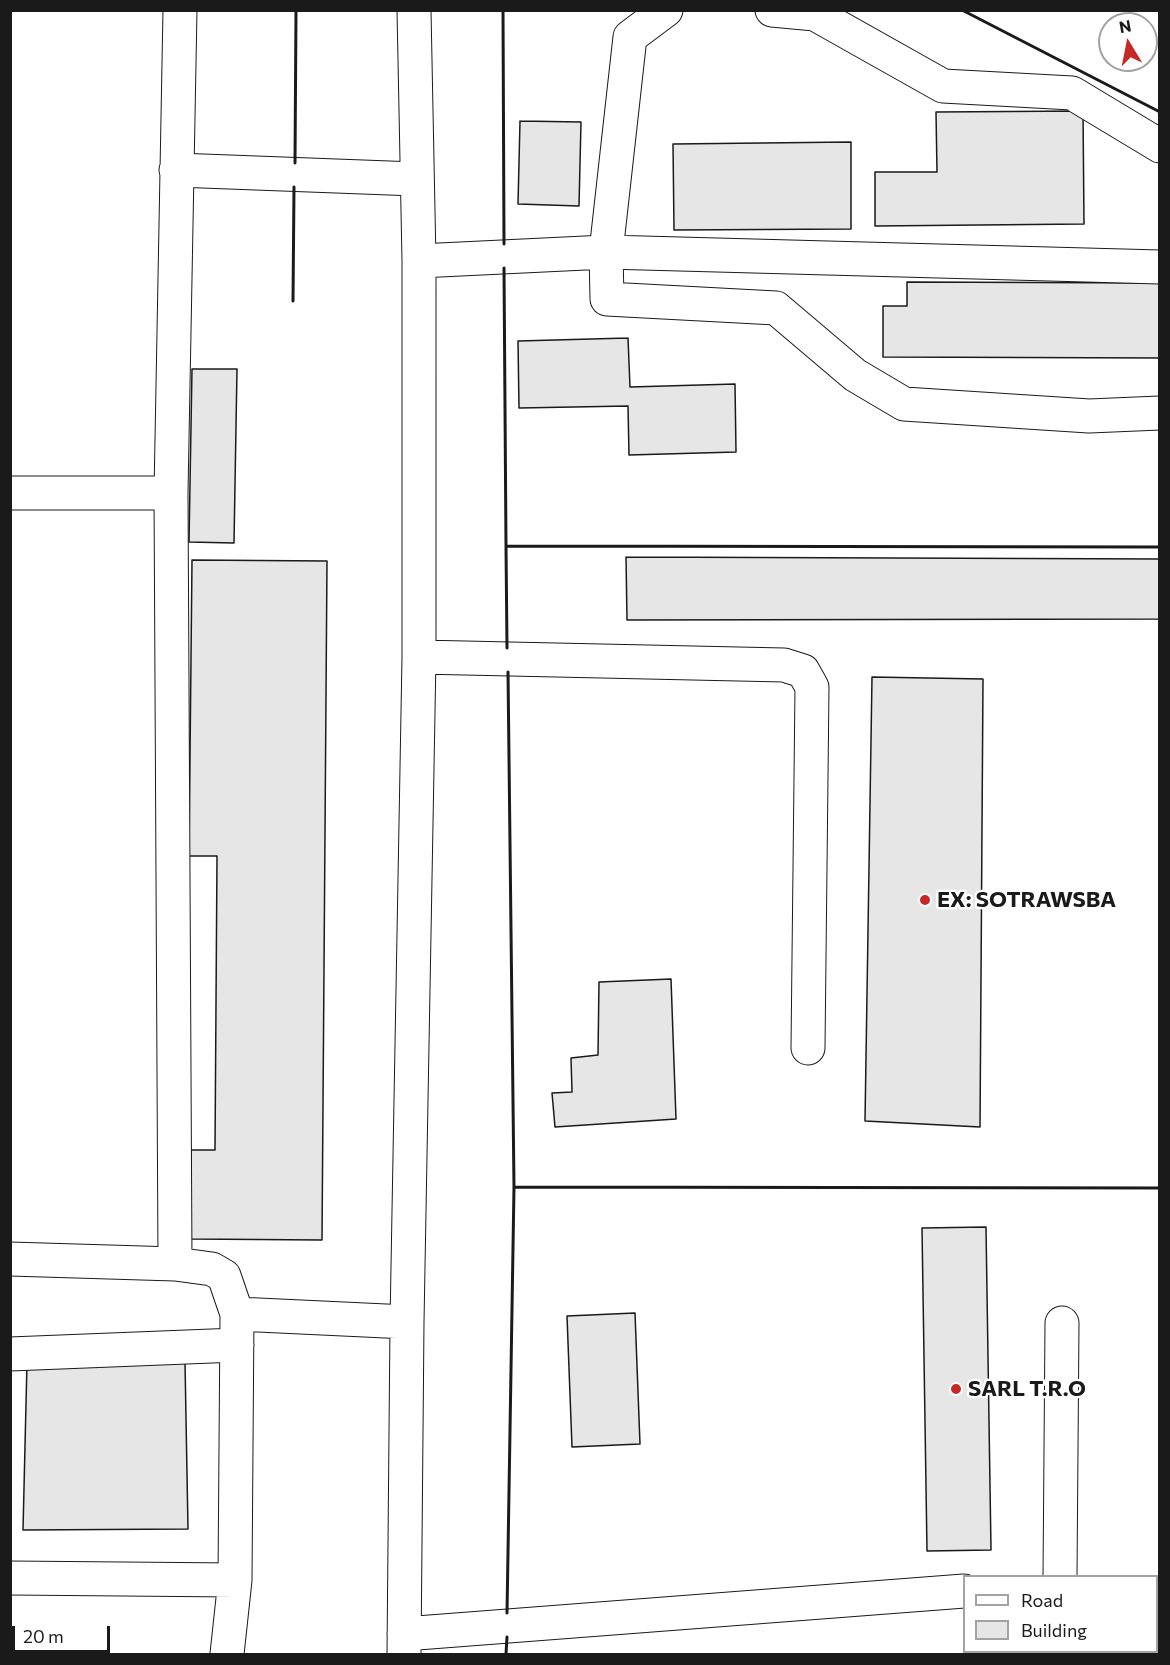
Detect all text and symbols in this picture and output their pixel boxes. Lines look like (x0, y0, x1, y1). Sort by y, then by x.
north arrow (1098, 12, 1158, 72)
text: N (1118, 15, 1133, 36)
place label: EX: SOTRAWSBA (937, 887, 1116, 913)
marker: EX: SOTRAWSBA (918, 893, 932, 907)
place label: SARL T.R.O (968, 1376, 1086, 1402)
marker: SARL T.R.O (949, 1382, 963, 1396)
legend (963, 1575, 1158, 1653)
text: Road (1021, 1589, 1063, 1611)
scale bar (15, 1614, 112, 1652)
text: Building (1021, 1619, 1087, 1641)
text: 20 m (23, 1625, 64, 1647)

